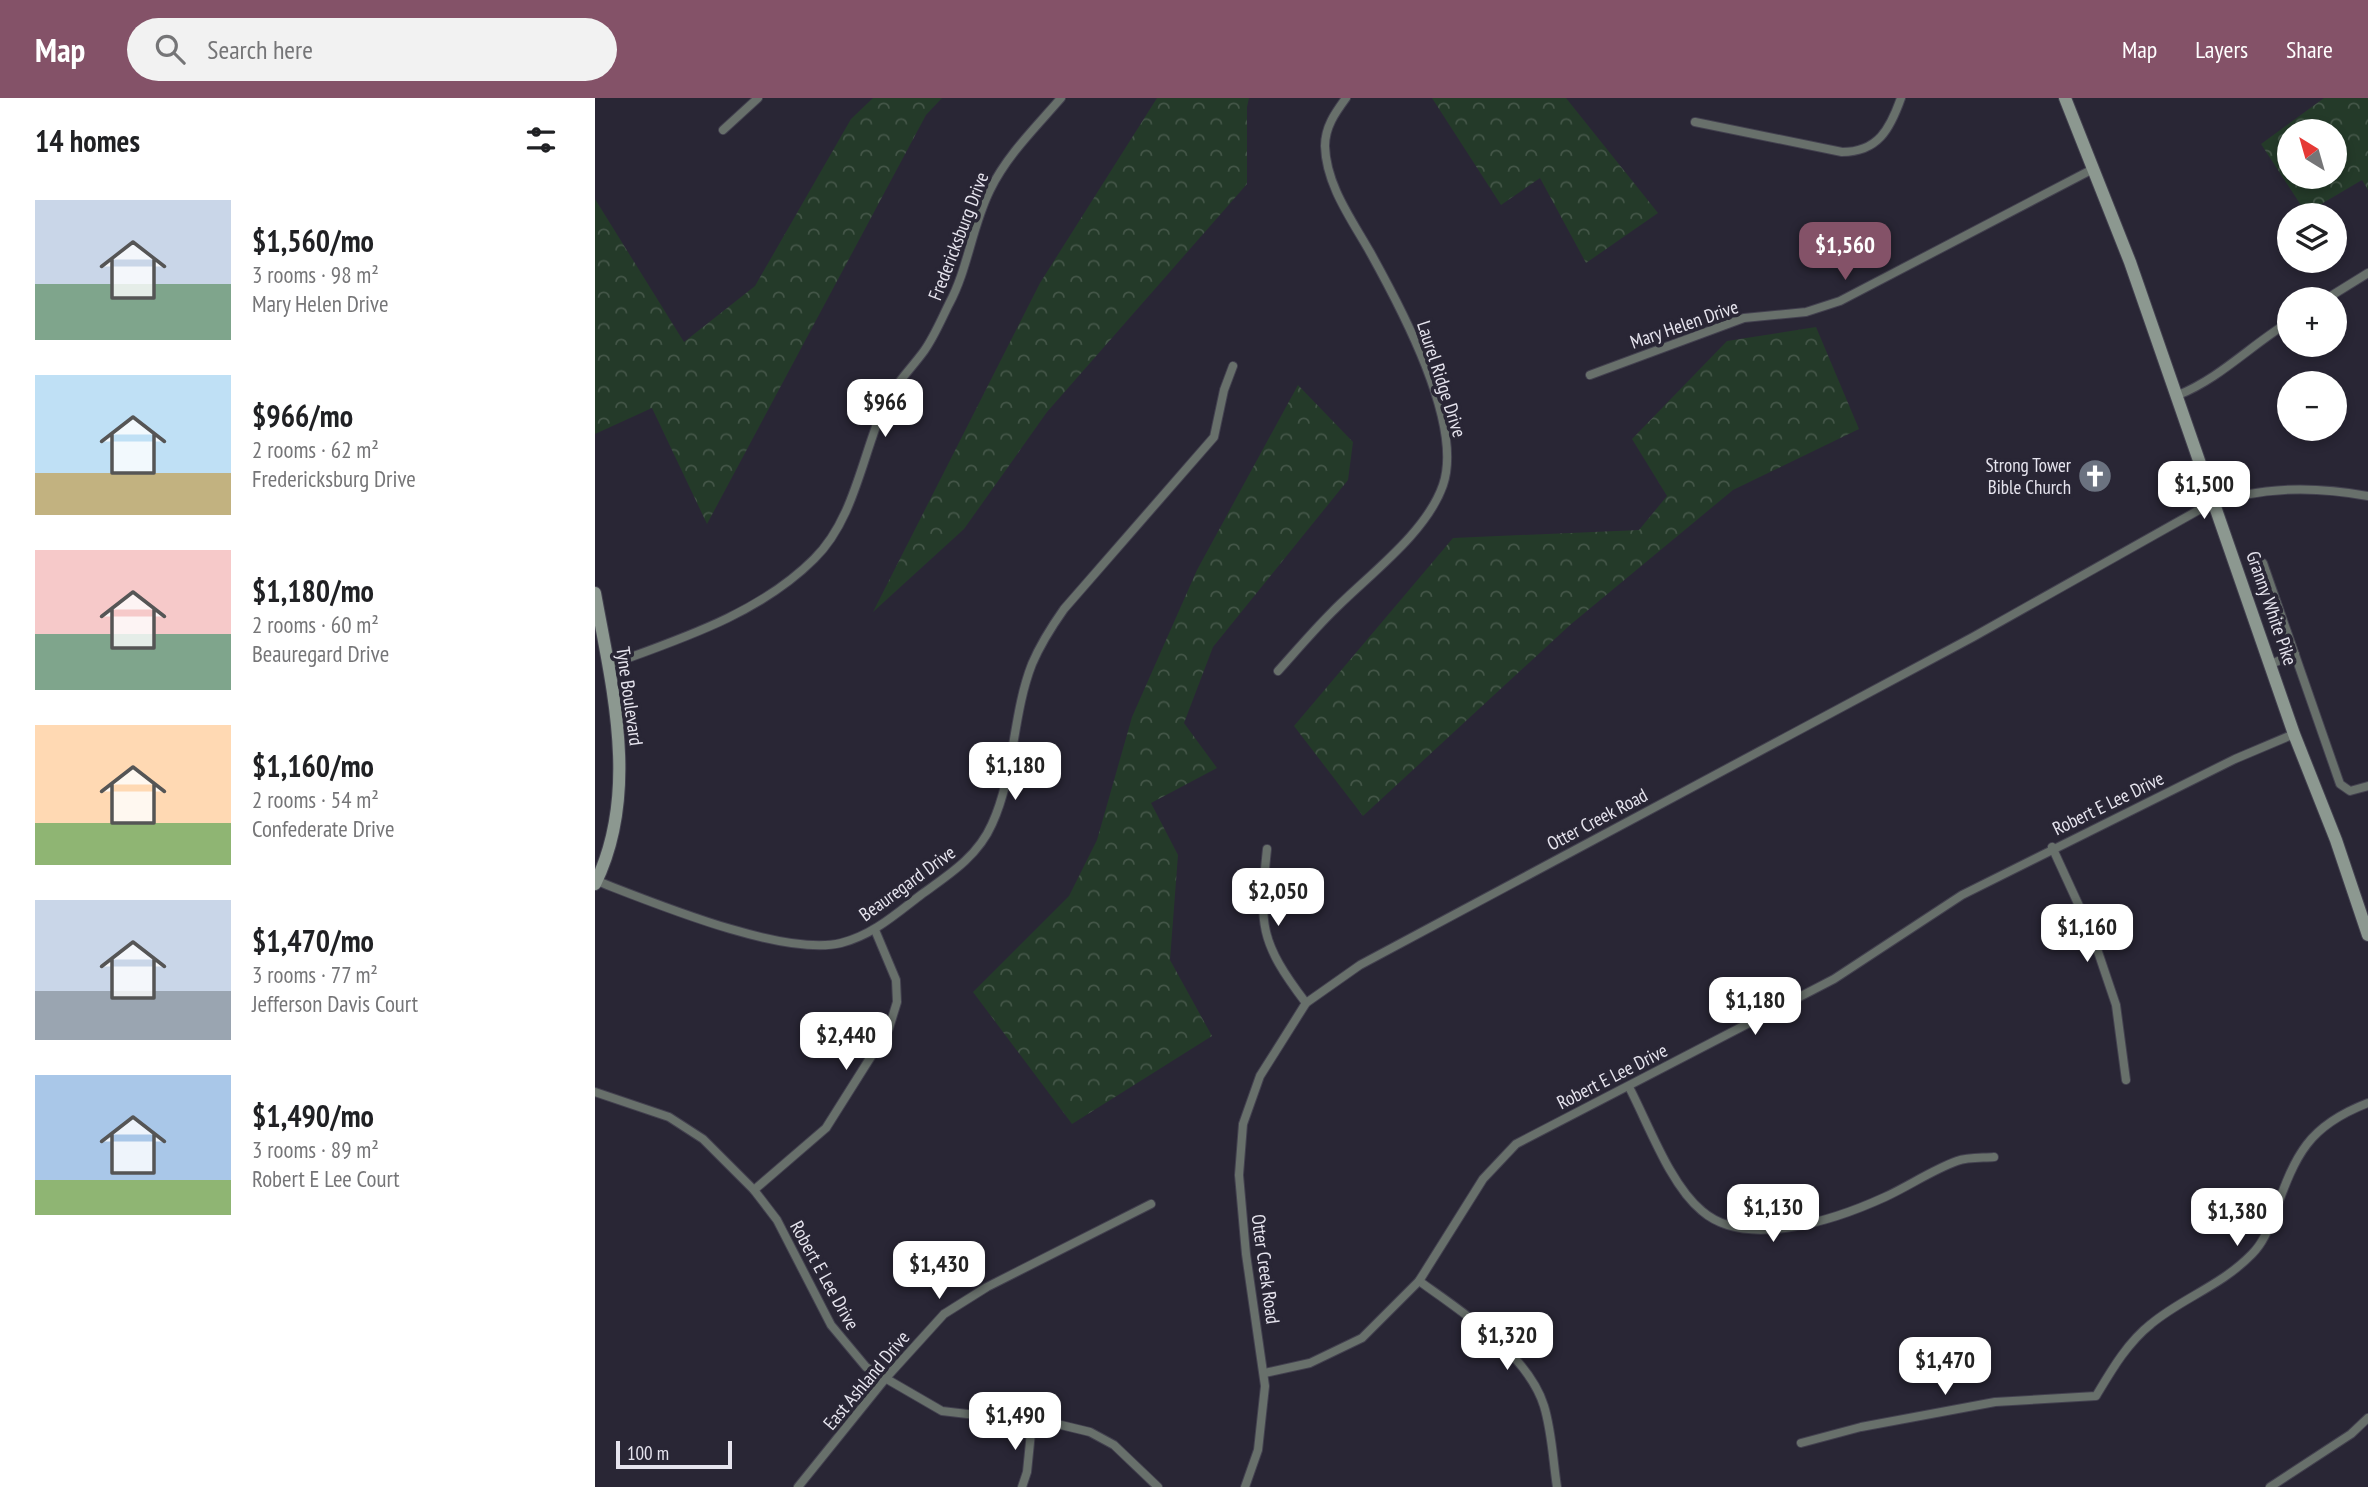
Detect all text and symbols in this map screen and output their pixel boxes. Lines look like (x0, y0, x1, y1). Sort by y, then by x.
search box (127, 18, 617, 81)
text: Map (35, 28, 85, 71)
icon: search (151, 30, 189, 68)
text: Search here (207, 33, 313, 66)
text: Map (2122, 34, 2157, 65)
text: Layers (2195, 34, 2248, 65)
text: Share (2286, 34, 2333, 65)
north arrow (2277, 119, 2347, 189)
map controls (2277, 119, 2347, 441)
text: 14 homes (35, 121, 140, 160)
icon: filters (522, 121, 560, 159)
street label: Fredericksburg Drive (923, 168, 994, 303)
button: layers (2277, 203, 2347, 273)
text: $1,560/mo (252, 221, 374, 260)
pin: $1,560 (1788, 222, 1902, 282)
icon: home (91, 228, 175, 312)
text: $1,560 (1815, 230, 1875, 259)
text: 3 rooms · 98 m² (252, 260, 379, 289)
button: + (2277, 287, 2347, 357)
text: Mary Helen Drive (252, 289, 388, 318)
street label: Mary Helen Drive (1627, 294, 1741, 354)
street label: Laurel Ridge Drive (1412, 318, 1472, 440)
button: − (2277, 371, 2347, 441)
pin: $966 (844, 380, 926, 439)
text: $966 (863, 387, 907, 416)
text: $966/mo (252, 396, 353, 435)
icon: home (91, 403, 175, 487)
text: 2 rooms · 62 m² (252, 435, 379, 464)
place label: Strong Tower Bible Church (1985, 453, 2072, 499)
church icon: Strong Tower Bible Church (2076, 457, 2114, 495)
pin: $1,500 (2147, 462, 2261, 521)
text: Fredericksburg Drive (252, 464, 416, 493)
text: $1,500 (2174, 469, 2234, 498)
street label: Granny White Pike (2241, 548, 2303, 668)
text: $1,180/mo (252, 571, 374, 610)
icon: home (91, 578, 175, 662)
text: 2 rooms · 60 m² (252, 610, 379, 639)
text: Beauregard Drive (252, 639, 389, 668)
street label: Tyne Boulevard (611, 645, 649, 747)
pin: $1,180 (958, 742, 1072, 802)
text: $1,160/mo (252, 746, 374, 785)
text: $1,180 (985, 750, 1045, 779)
icon: home (91, 753, 175, 837)
street label: Robert E Lee Drive (2048, 766, 2168, 840)
street label: Otter Creek Road (1543, 782, 1651, 856)
text: 2 rooms · 54 m² (252, 785, 379, 814)
text: Confederate Drive (252, 814, 394, 843)
street label: Beauregard Drive (854, 840, 960, 926)
pin: $2,050 (1221, 868, 1335, 928)
text: $2,050 (1248, 876, 1308, 905)
pin: $1,160 (2030, 904, 2144, 964)
text: $1,160 (2057, 912, 2117, 941)
text: $1,470/mo (252, 921, 374, 960)
icon: home (91, 928, 175, 1012)
text: 3 rooms · 77 m² (252, 960, 378, 989)
pin: $1,180 (1698, 978, 1812, 1037)
text: $1,180 (1725, 985, 1785, 1014)
text: Jefferson Davis Court (252, 989, 418, 1018)
pin: $2,440 (789, 1012, 903, 1072)
text: $2,440 (816, 1020, 876, 1049)
street label: Robert E Lee Drive (1553, 1038, 1671, 1114)
text: $1,490/mo (252, 1096, 374, 1135)
icon: home (91, 1103, 175, 1187)
text: 3 rooms · 89 m² (252, 1135, 379, 1164)
text: Robert E Lee Court (252, 1164, 400, 1193)
pin: $1,130 (1716, 1184, 1830, 1244)
pin: $1,380 (2180, 1188, 2294, 1248)
text: $1,130 (1743, 1192, 1803, 1221)
text: $1,380 (2207, 1196, 2267, 1225)
street label: Otter Creek Road (1246, 1213, 1286, 1325)
street label: Robert E Lee Drive (785, 1216, 865, 1334)
pin: $1,430 (882, 1242, 996, 1301)
text: $1,430 (909, 1249, 969, 1278)
pin: $1,320 (1450, 1312, 1564, 1372)
text: $1,320 (1477, 1320, 1537, 1349)
street label: East Ashland Drive (818, 1326, 914, 1434)
pin: $1,470 (1888, 1338, 2002, 1397)
text: $1,470 (1915, 1345, 1975, 1374)
pin: $1,490 (958, 1392, 1072, 1452)
text: $1,490 (985, 1400, 1045, 1429)
scale bar (616, 1438, 731, 1470)
text: 100 m (627, 1441, 669, 1465)

